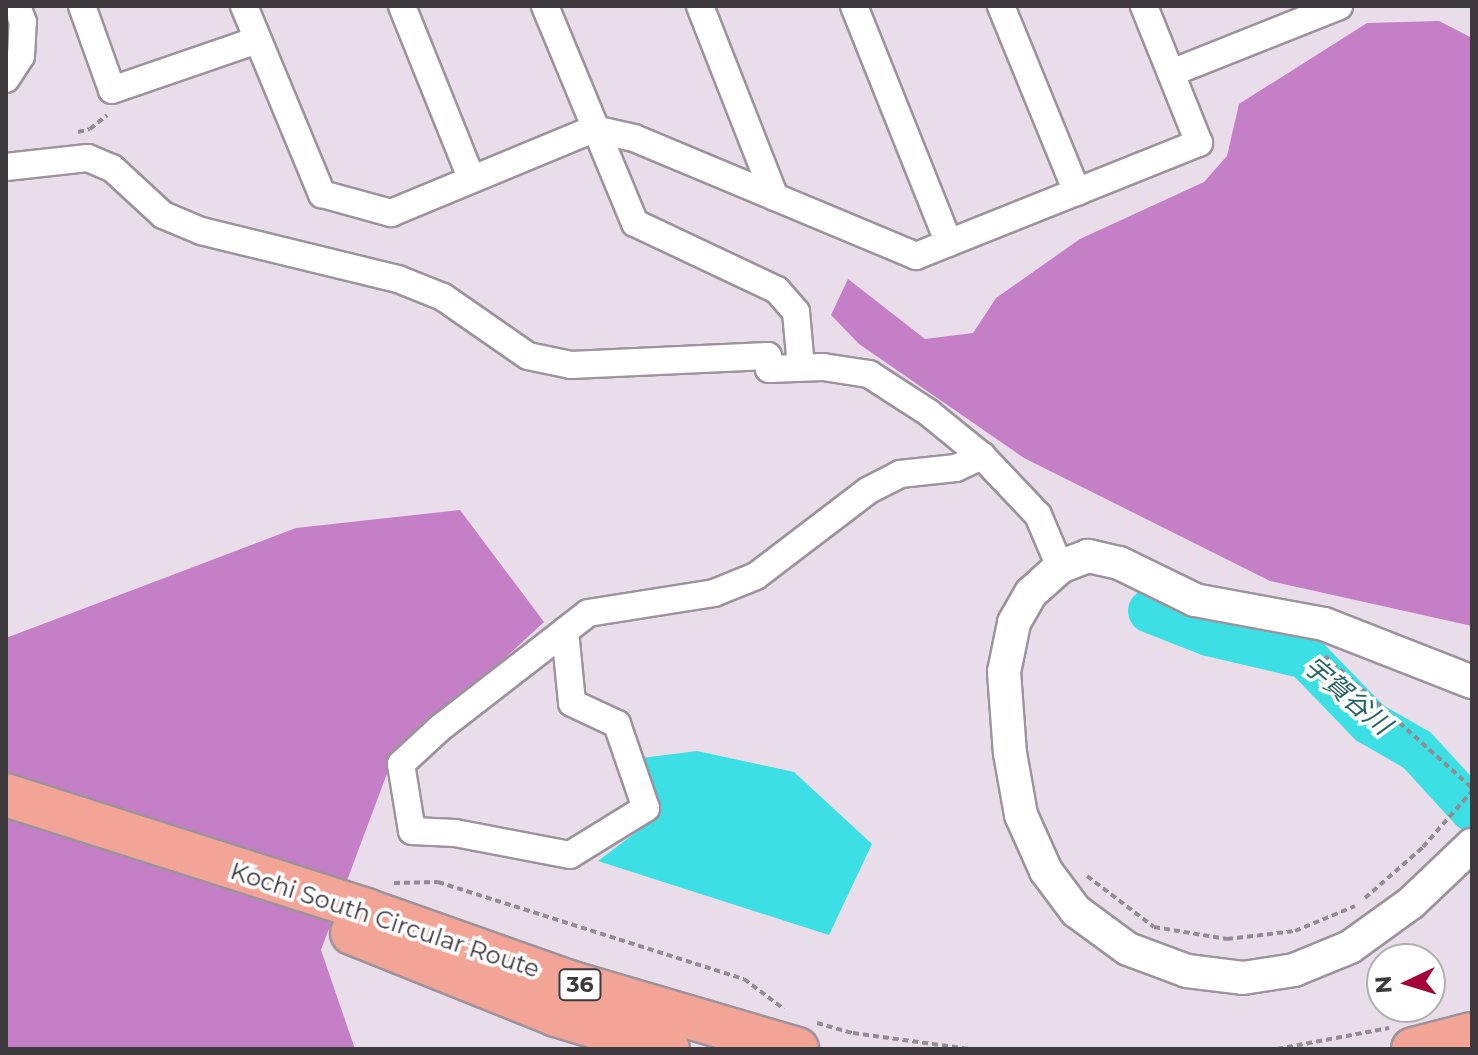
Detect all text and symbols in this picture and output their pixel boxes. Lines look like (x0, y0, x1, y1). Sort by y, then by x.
water label: 宇賀谷川 (1297, 651, 1397, 741)
street label: Kochi South Circular Route (227, 856, 543, 984)
north arrow (1366, 943, 1446, 1023)
road number: 36 (558, 967, 602, 1003)
text: N (1369, 975, 1398, 994)

